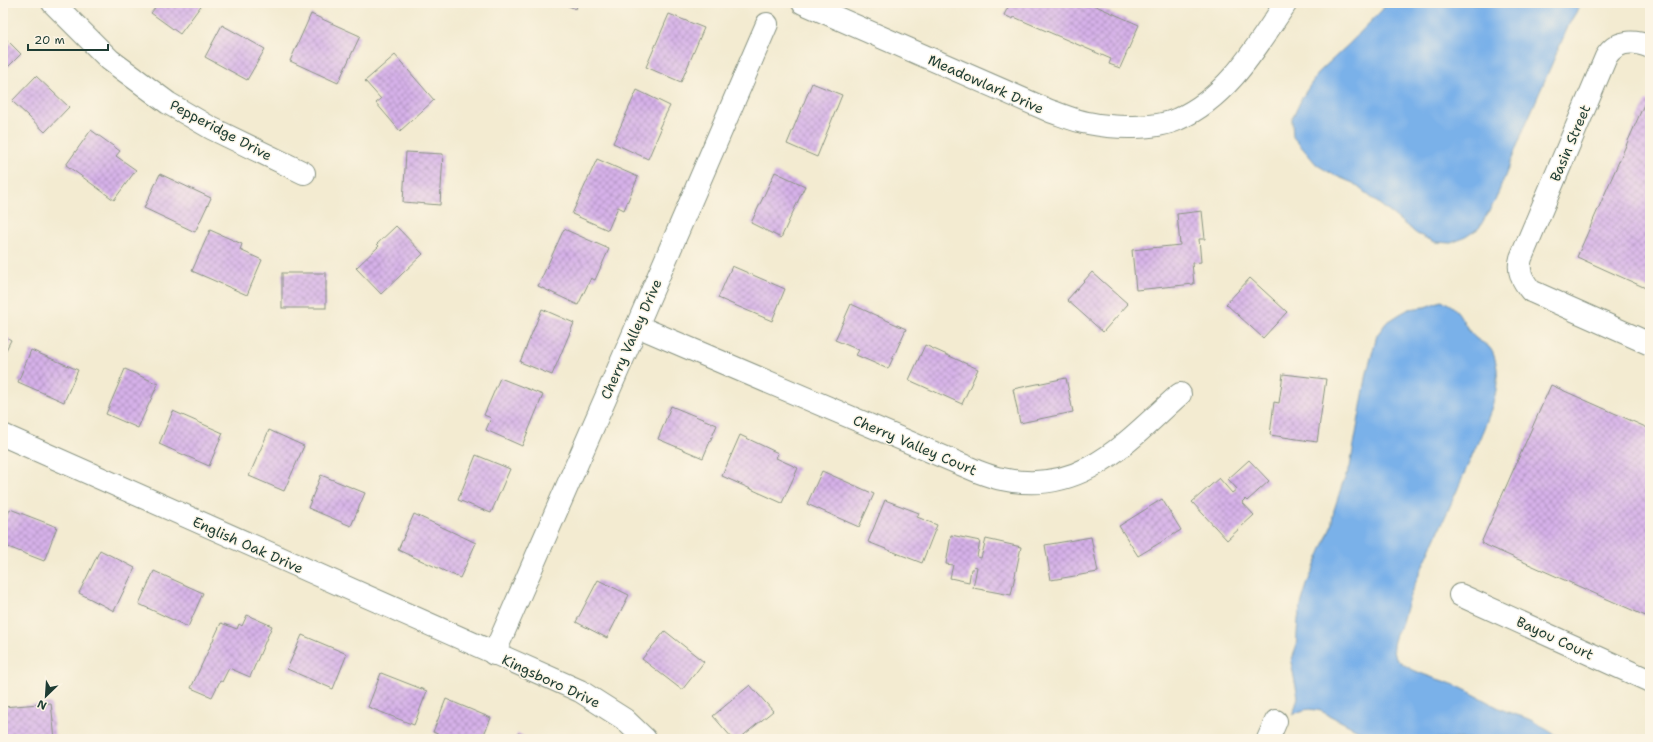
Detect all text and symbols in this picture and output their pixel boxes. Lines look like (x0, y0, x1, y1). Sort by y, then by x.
scale bar (28, 26, 108, 52)
text: 20 m (34, 32, 65, 48)
street label: Meadowlark Drive (925, 50, 1047, 118)
street label: Pepperidge Drive (167, 96, 275, 165)
street label: Basin Street (1546, 102, 1594, 184)
street label: Cherry Valley Drive (596, 276, 666, 402)
street label: Cherry Valley Court (850, 411, 980, 479)
street label: English Oak Drive (190, 513, 306, 578)
street label: Bayou Court (1514, 612, 1596, 664)
street label: Kingsboro Drive (499, 650, 603, 712)
north arrow (26, 676, 66, 716)
text: N (35, 696, 49, 713)

